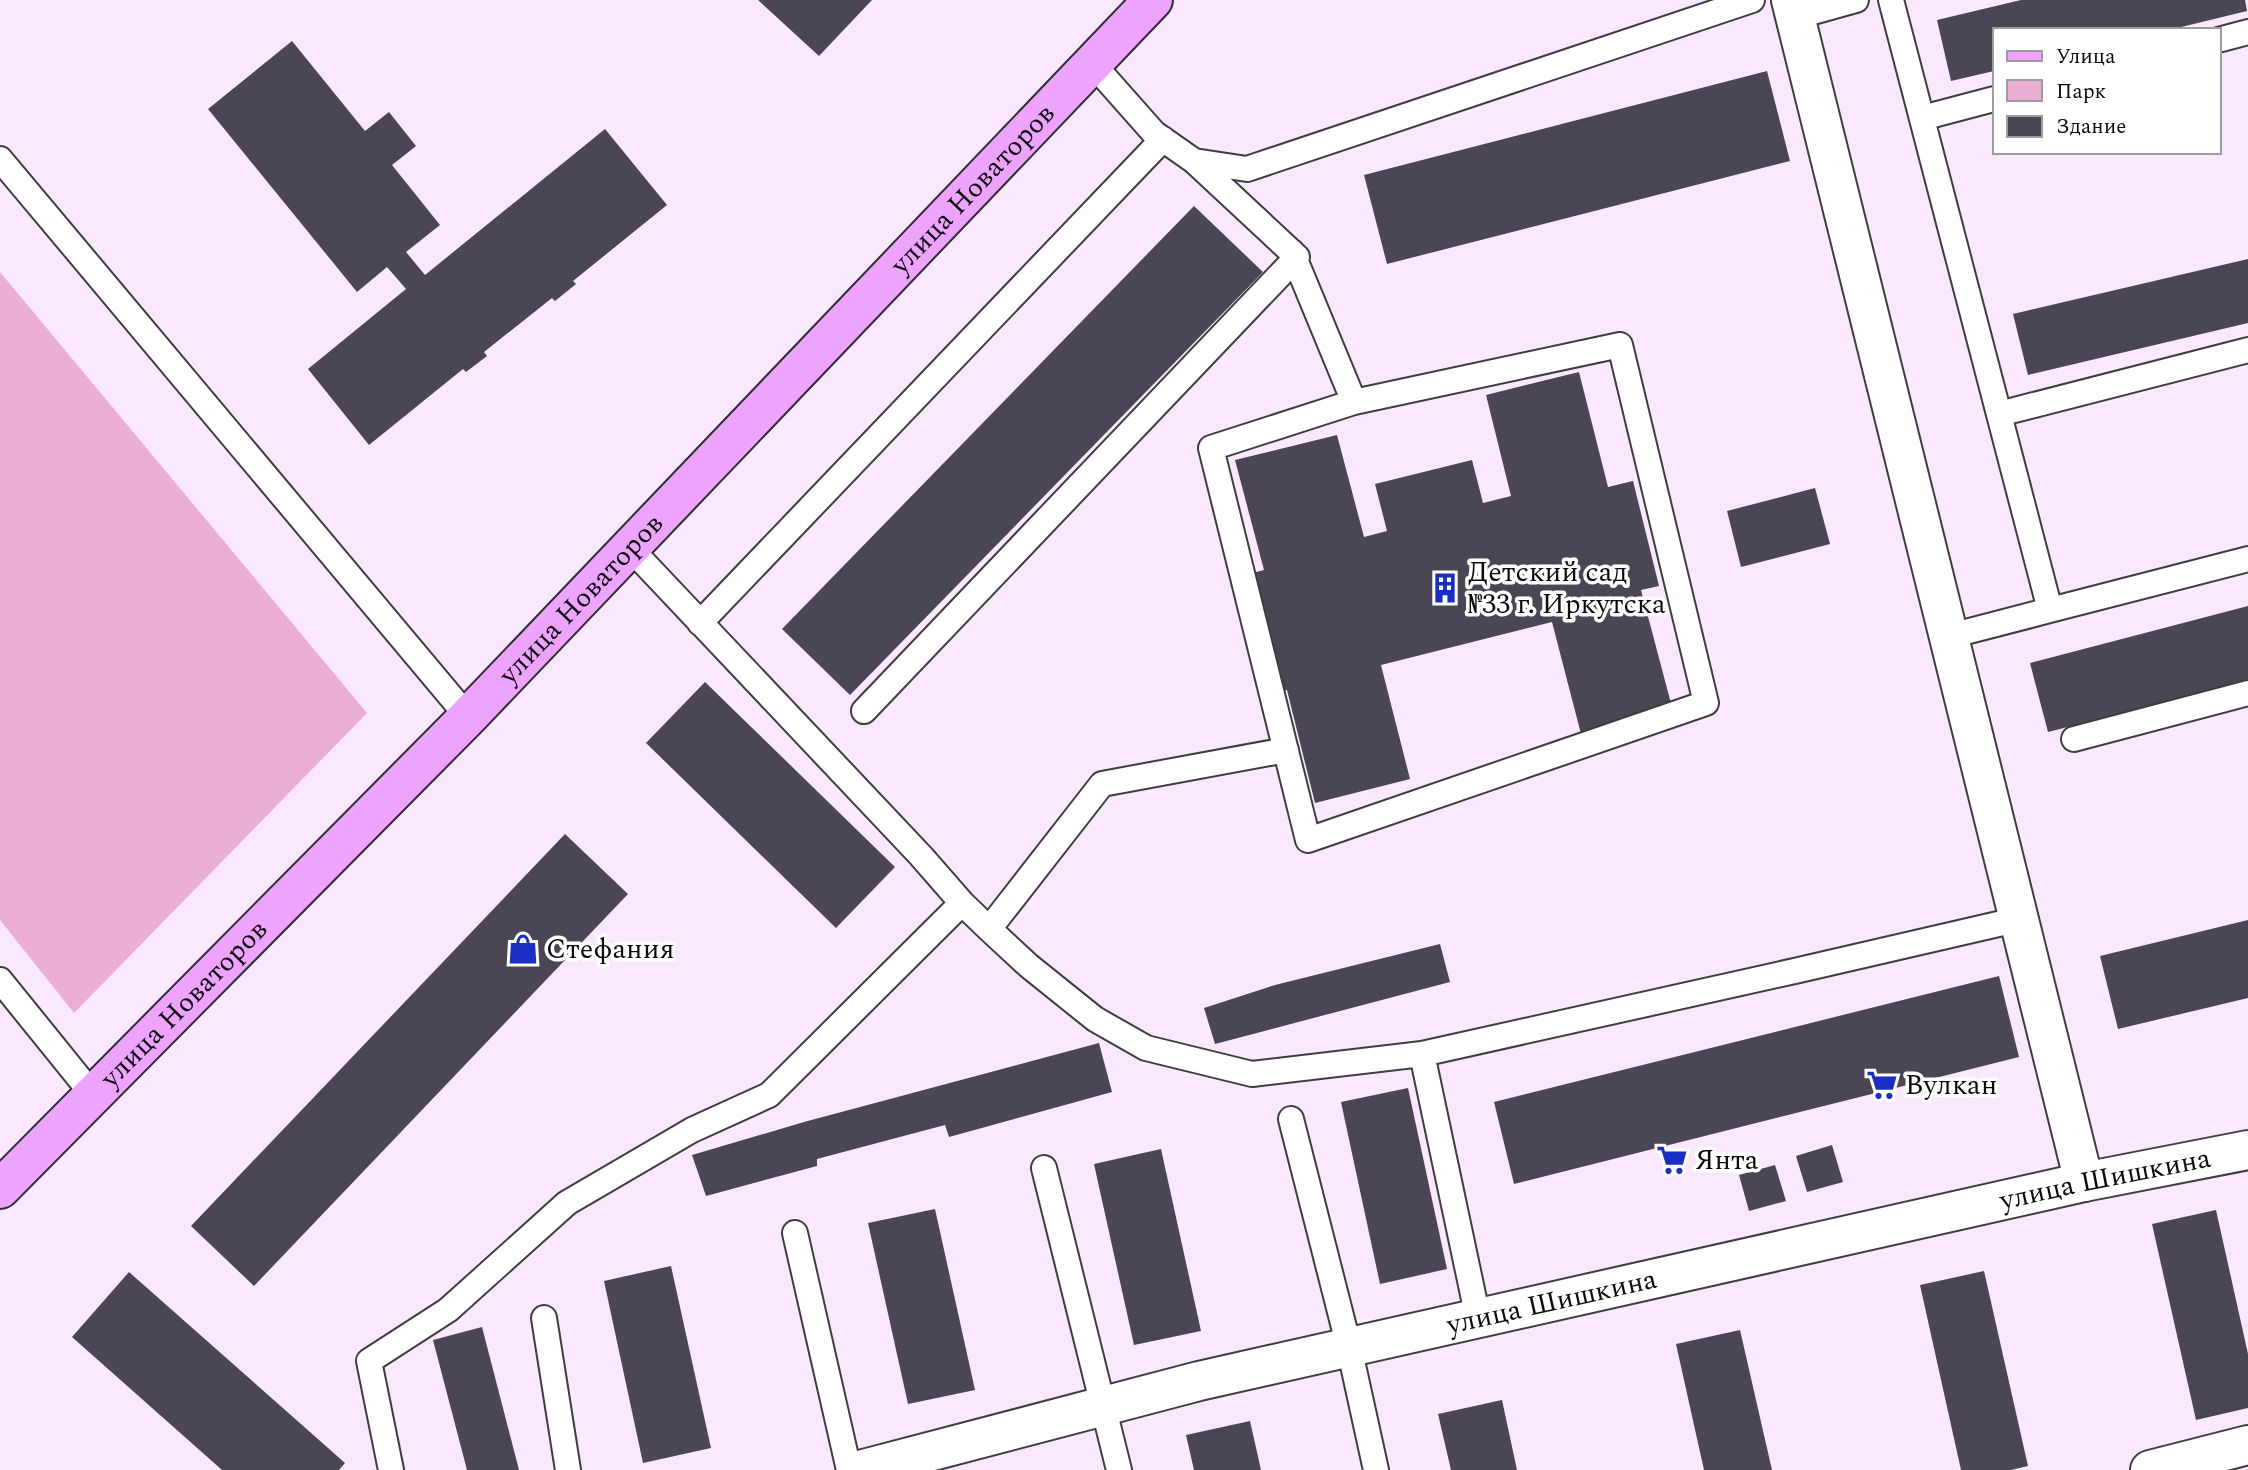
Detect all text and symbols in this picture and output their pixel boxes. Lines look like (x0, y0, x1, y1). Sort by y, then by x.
legend (1993, 28, 2220, 154)
text: Улица (2056, 41, 2116, 73)
text: Парк (2056, 76, 2107, 108)
street label: улица Новаторов (879, 93, 1065, 285)
text: Здание (2056, 111, 2126, 143)
street label: улица Новаторов (488, 503, 673, 695)
place label: Детский сад №33 г. Иркутска (1468, 551, 1666, 626)
building icon: Детский сад №33 г. Иркутска (1428, 571, 1462, 605)
street label: улица Новаторов (89, 909, 278, 1099)
place label: Стефания (546, 928, 675, 971)
shop icon: Стефания (506, 932, 540, 966)
place label: Вулкан (1905, 1064, 1997, 1107)
supermarket icon: Вулкан (1865, 1068, 1899, 1102)
street label: улица Шишкина (1995, 1136, 2215, 1222)
place label: Янта (1695, 1139, 1759, 1182)
supermarket icon: Янта (1655, 1143, 1689, 1177)
street label: улица Шишкина (1441, 1257, 1661, 1346)

